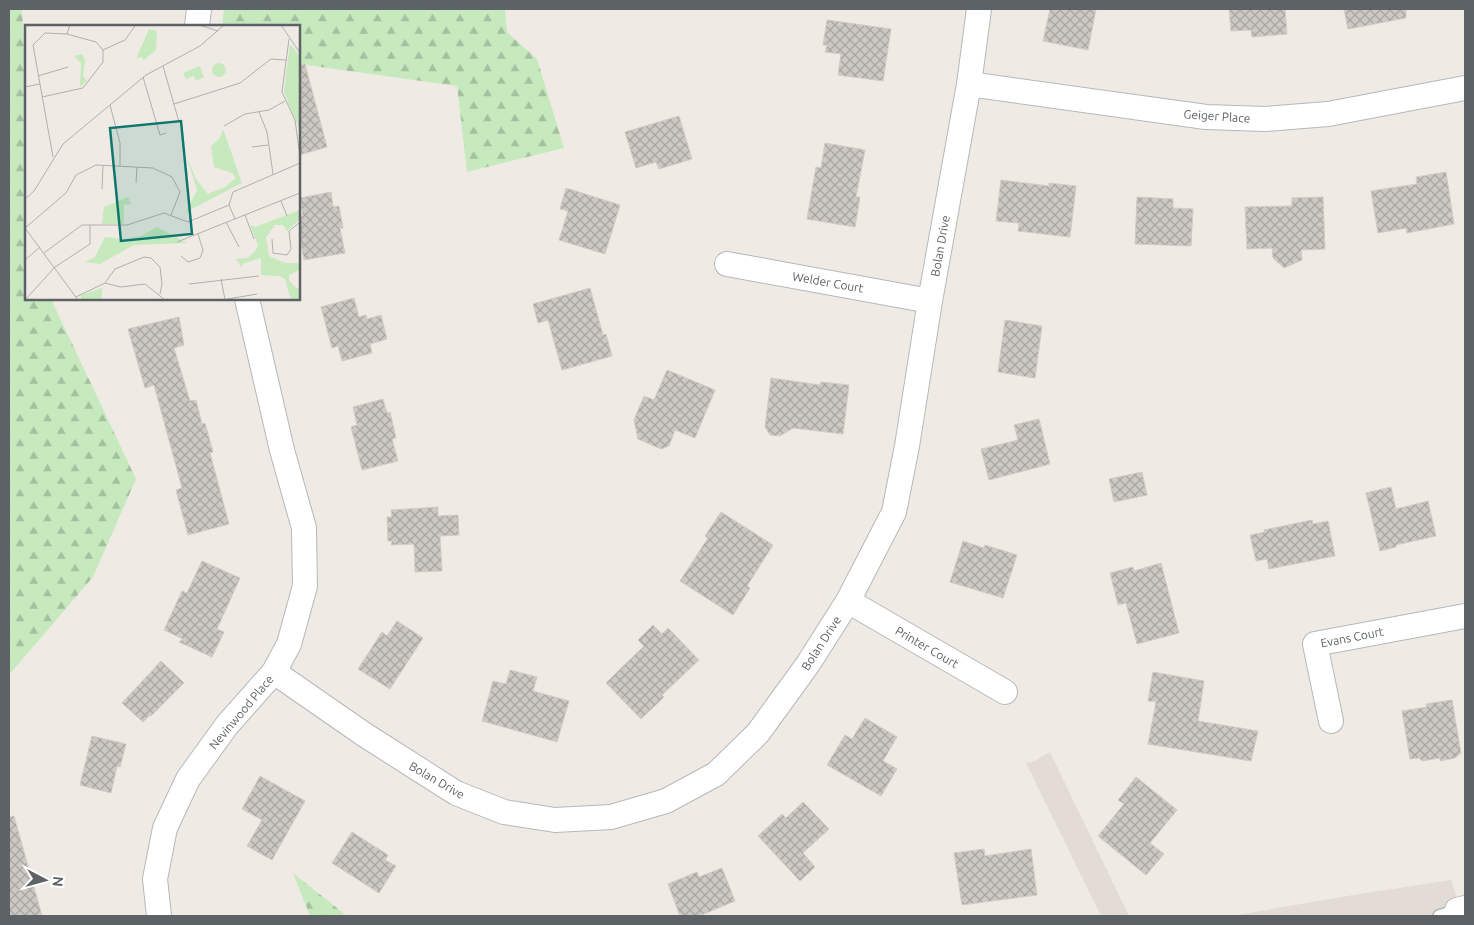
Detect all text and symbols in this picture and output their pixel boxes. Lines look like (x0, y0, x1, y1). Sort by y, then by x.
inset map (25, 25, 300, 300)
street label: Geiger Place (1183, 107, 1251, 125)
street label: Bolan Drive (928, 214, 952, 278)
street label: Welder Court (791, 269, 865, 295)
street label: Bolan Drive (799, 613, 843, 673)
street label: Printer Court (893, 624, 961, 670)
street label: Evans Court (1319, 624, 1385, 649)
street label: Nevinwood Place (206, 672, 276, 752)
street label: Bolan Drive (407, 759, 467, 801)
north arrow (20, 855, 70, 905)
text: N (49, 875, 66, 887)

